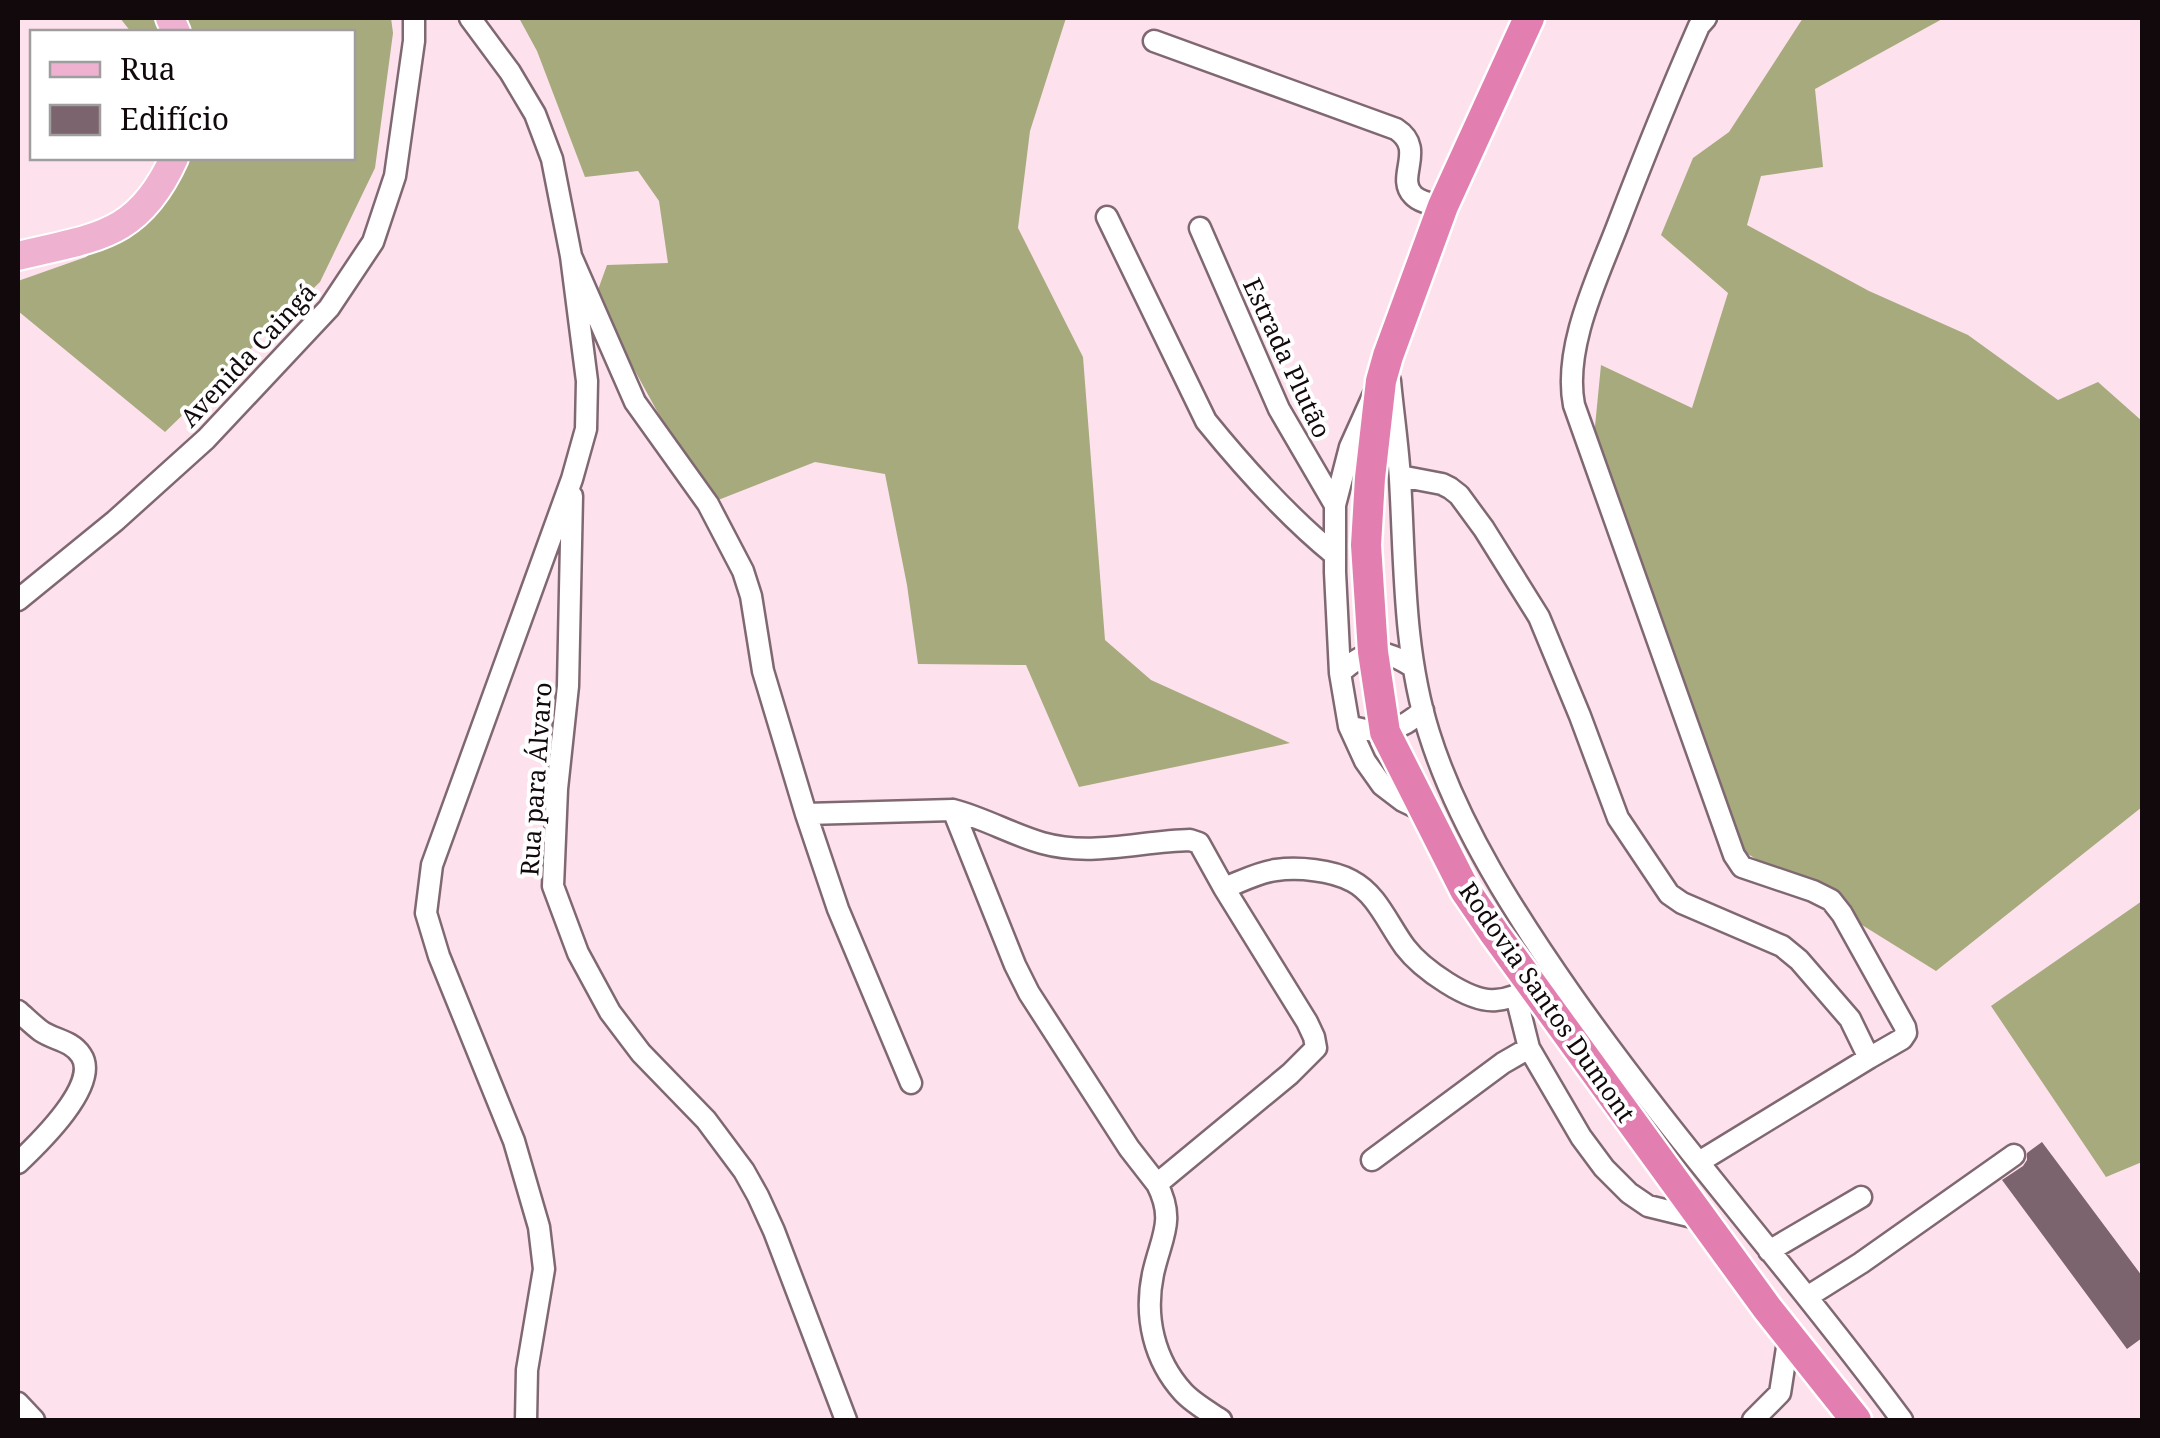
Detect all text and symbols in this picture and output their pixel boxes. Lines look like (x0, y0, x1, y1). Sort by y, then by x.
legend (30, 30, 355, 160)
text: Rua (120, 48, 176, 89)
text: Edifício (120, 98, 229, 139)
street label: Estrada Plutão (1236, 272, 1340, 443)
street label: Avenida Caingá (172, 275, 323, 434)
street label: Rua para Álvaro (511, 681, 559, 877)
street label: Rodovia Santos Dumont (1452, 875, 1644, 1128)

